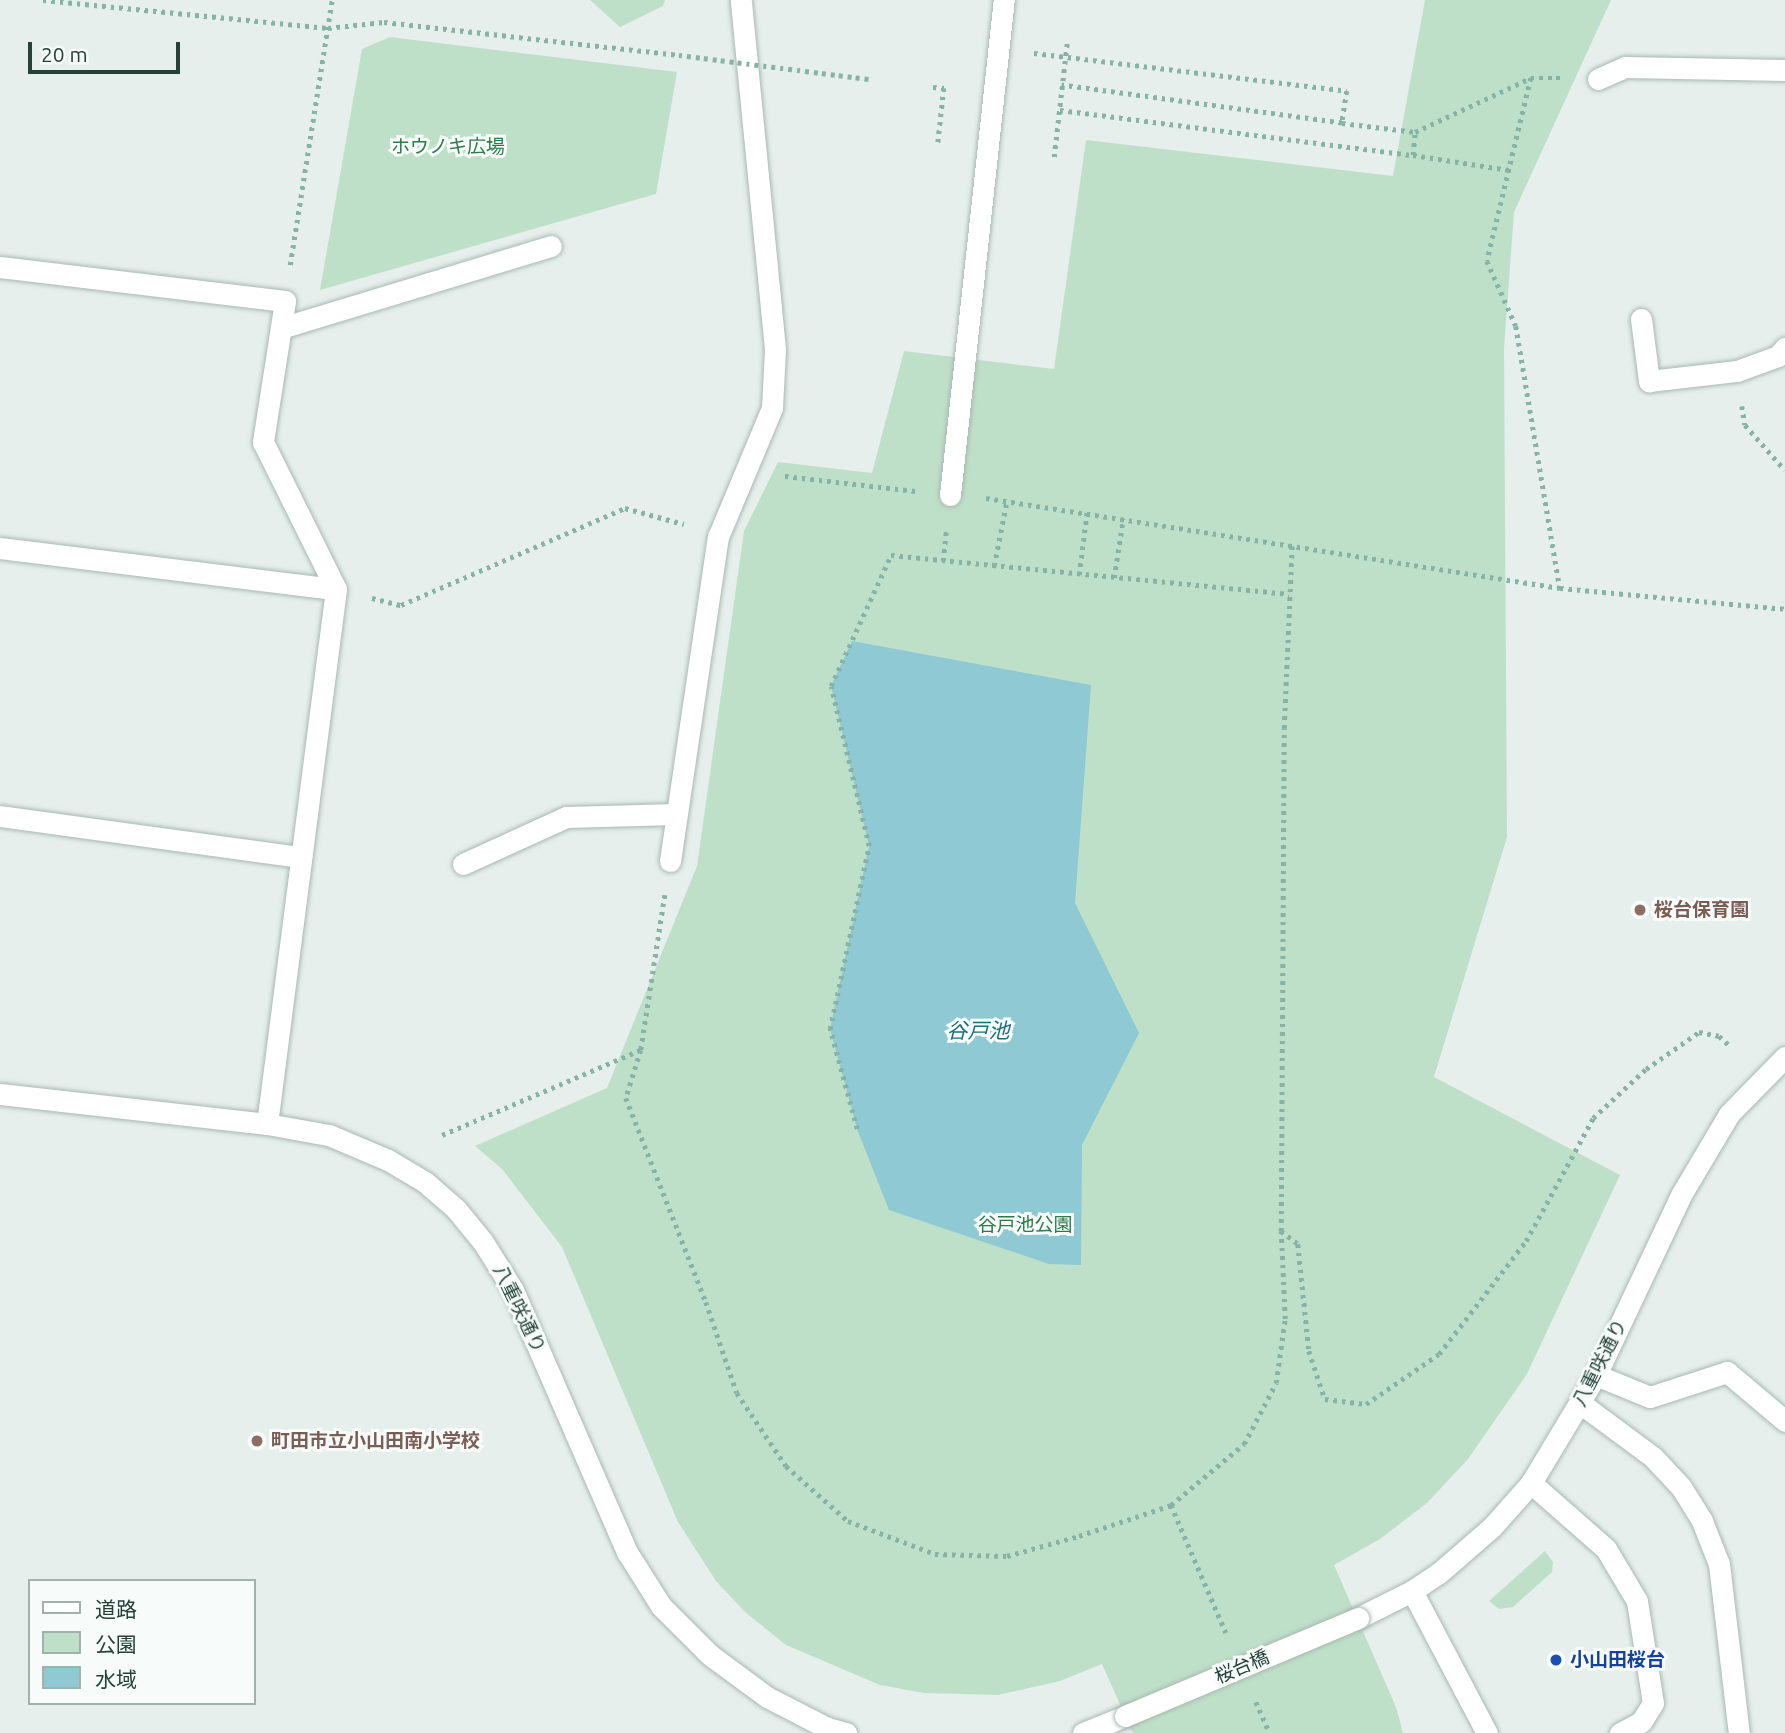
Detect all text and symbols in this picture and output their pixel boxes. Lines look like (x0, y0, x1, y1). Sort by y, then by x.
scale bar (32, 28, 184, 72)
text: 20 m (41, 42, 88, 66)
park label: ホウノキ広場 (391, 136, 505, 158)
place label: 桜台保育園 (1654, 899, 1749, 921)
marker: 桜台保育園 (1632, 902, 1648, 918)
water label: 谷戸池 (947, 1017, 1009, 1043)
park label: 谷戸池公園 (978, 1214, 1072, 1236)
street label: 八重咲通り (488, 1261, 550, 1357)
street label: 八重咲通り (1568, 1316, 1632, 1410)
place label: 町田市立小山田南小学校 (271, 1430, 480, 1452)
marker: 町田市立小山田南小学校 (249, 1433, 265, 1449)
legend (28, 1579, 256, 1705)
text: 道路 (95, 1597, 137, 1621)
text: 公園 (95, 1632, 137, 1656)
street label: 桜台橋 (1211, 1645, 1273, 1689)
place label: 小山田桜台 (1570, 1649, 1665, 1671)
marker: 小山田桜台 (1548, 1652, 1564, 1668)
text: 水域 (95, 1667, 137, 1691)

